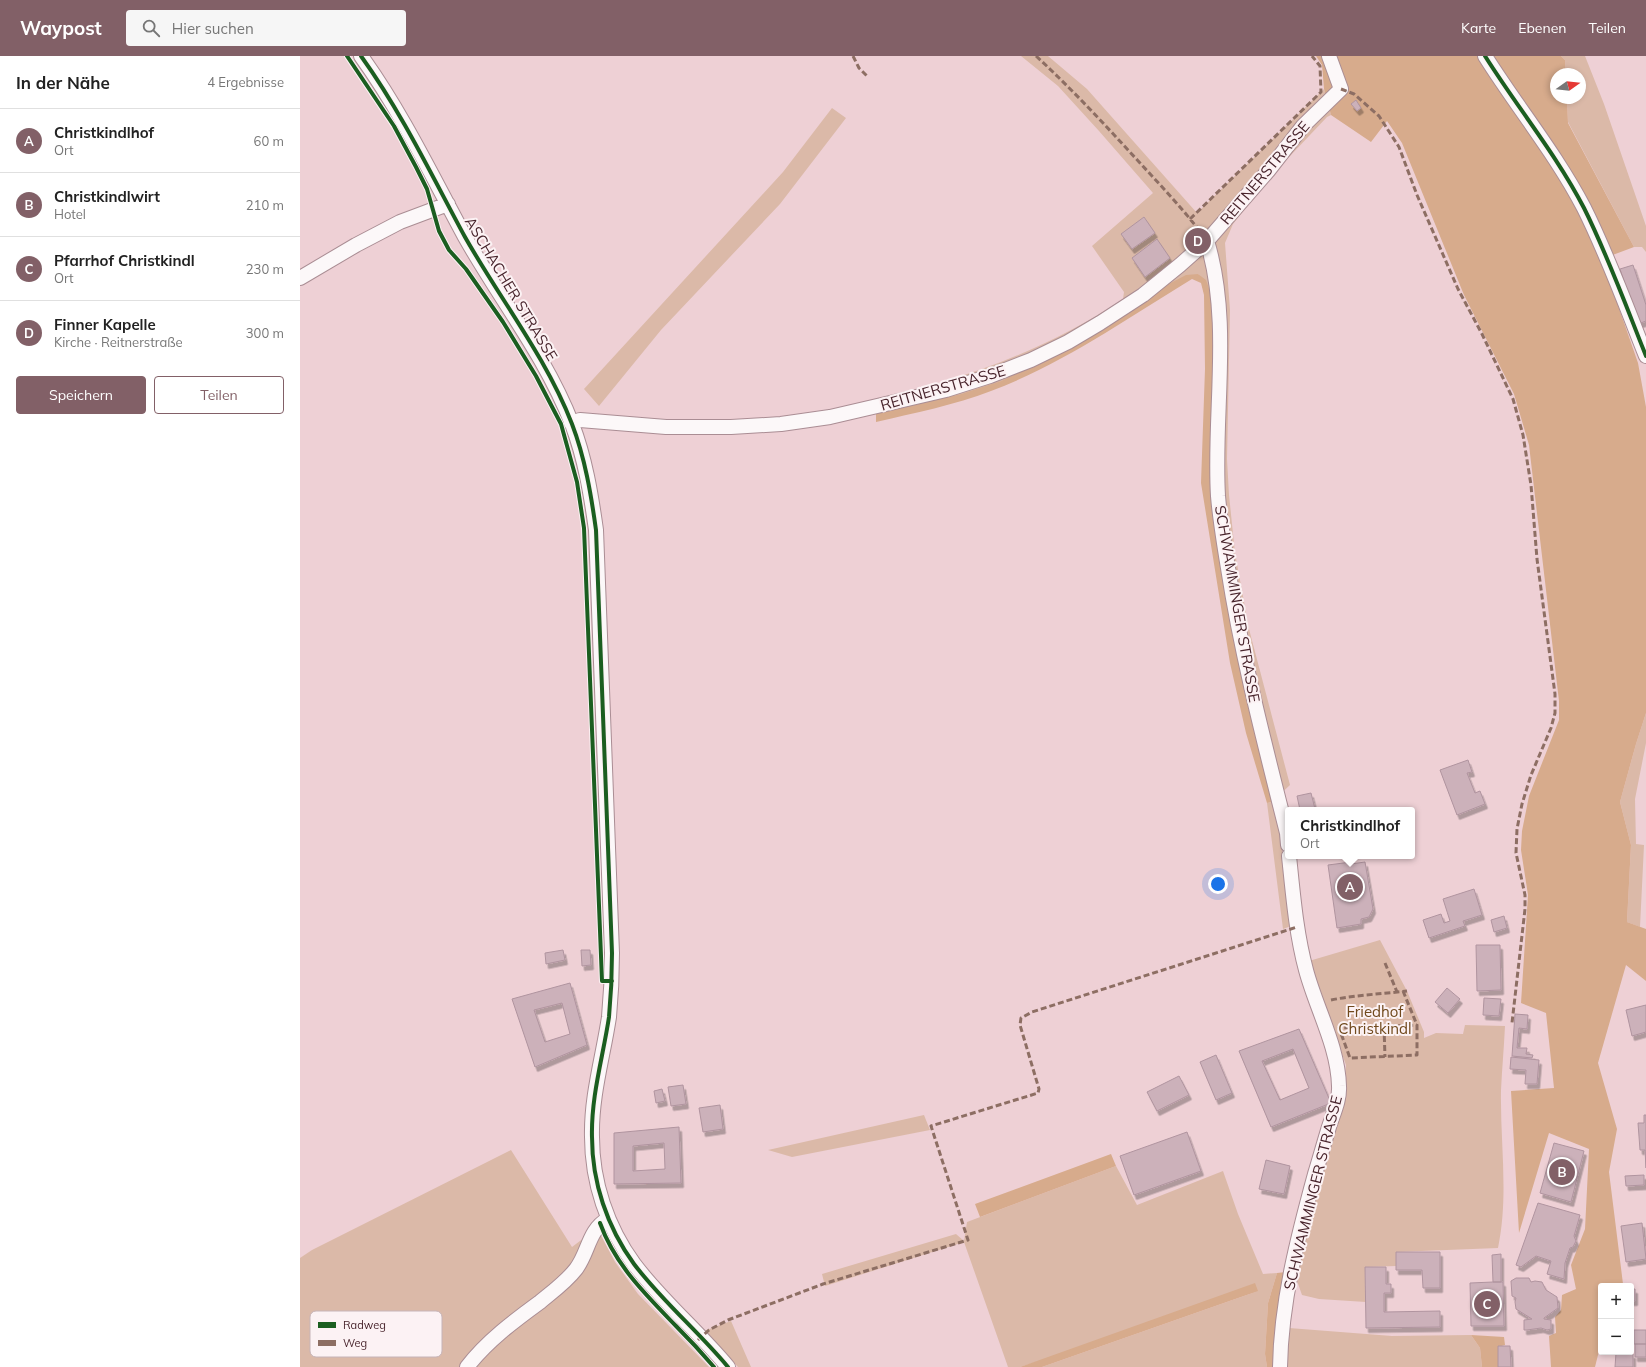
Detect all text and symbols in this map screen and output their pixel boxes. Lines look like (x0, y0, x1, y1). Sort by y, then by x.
search box (126, 10, 406, 46)
text: Waypost (20, 16, 102, 40)
icon: search (140, 17, 162, 39)
text: Hier suchen (172, 19, 254, 38)
text: Karte (1461, 19, 1496, 37)
text: Ebenen (1518, 19, 1567, 37)
text: Teilen (1589, 19, 1626, 37)
north arrow (1550, 68, 1586, 104)
text: In der Nähe (16, 72, 110, 93)
text: 4 Ergebnisse (207, 74, 284, 90)
street label: REITNERSTRASSE (1216, 117, 1314, 228)
text: Christkindlhof (54, 123, 154, 142)
text: A (24, 133, 34, 149)
text: 60 m (254, 133, 284, 149)
text: Ort (54, 142, 74, 158)
text: Christkindlwirt (54, 187, 160, 206)
text: B (25, 197, 33, 213)
text: 210 m (246, 197, 284, 213)
text: Hotel (54, 206, 86, 222)
street label: ASCHACHER STRASSE (461, 213, 562, 364)
pin: D (1185, 226, 1211, 256)
text: Pfarrhof Christkindl (54, 251, 195, 270)
text: C (25, 261, 33, 277)
text: 230 m (246, 261, 284, 277)
text: Ort (54, 270, 74, 286)
text: Finner Kapelle (54, 315, 156, 334)
text: D (24, 325, 34, 341)
text: 300 m (246, 325, 284, 341)
text: Kirche · Reitnerstraße (54, 334, 183, 350)
street label: REITNERSTRASSE (878, 361, 1008, 414)
button: Speichern (16, 376, 146, 414)
button: Teilen (154, 376, 284, 414)
street label: SCHWAMMINGER STRASSE (1211, 504, 1264, 704)
popup (1285, 807, 1415, 859)
text: Christkindlhof (1300, 816, 1400, 835)
text: Ort (1300, 835, 1320, 851)
pin: A (1337, 872, 1363, 902)
your location (1208, 874, 1228, 894)
park label: Friedhof Christkindl (1338, 1002, 1412, 1038)
street label: SCHWAMMINGER STRASSE (1279, 1094, 1346, 1292)
pin: B (1549, 1157, 1575, 1187)
map controls (1598, 1283, 1634, 1355)
button: + (1598, 1283, 1634, 1319)
pin: C (1474, 1289, 1500, 1319)
legend (310, 1311, 442, 1357)
text: Radweg (343, 1318, 386, 1332)
button: − (1598, 1319, 1634, 1355)
text: Weg (343, 1336, 367, 1350)

